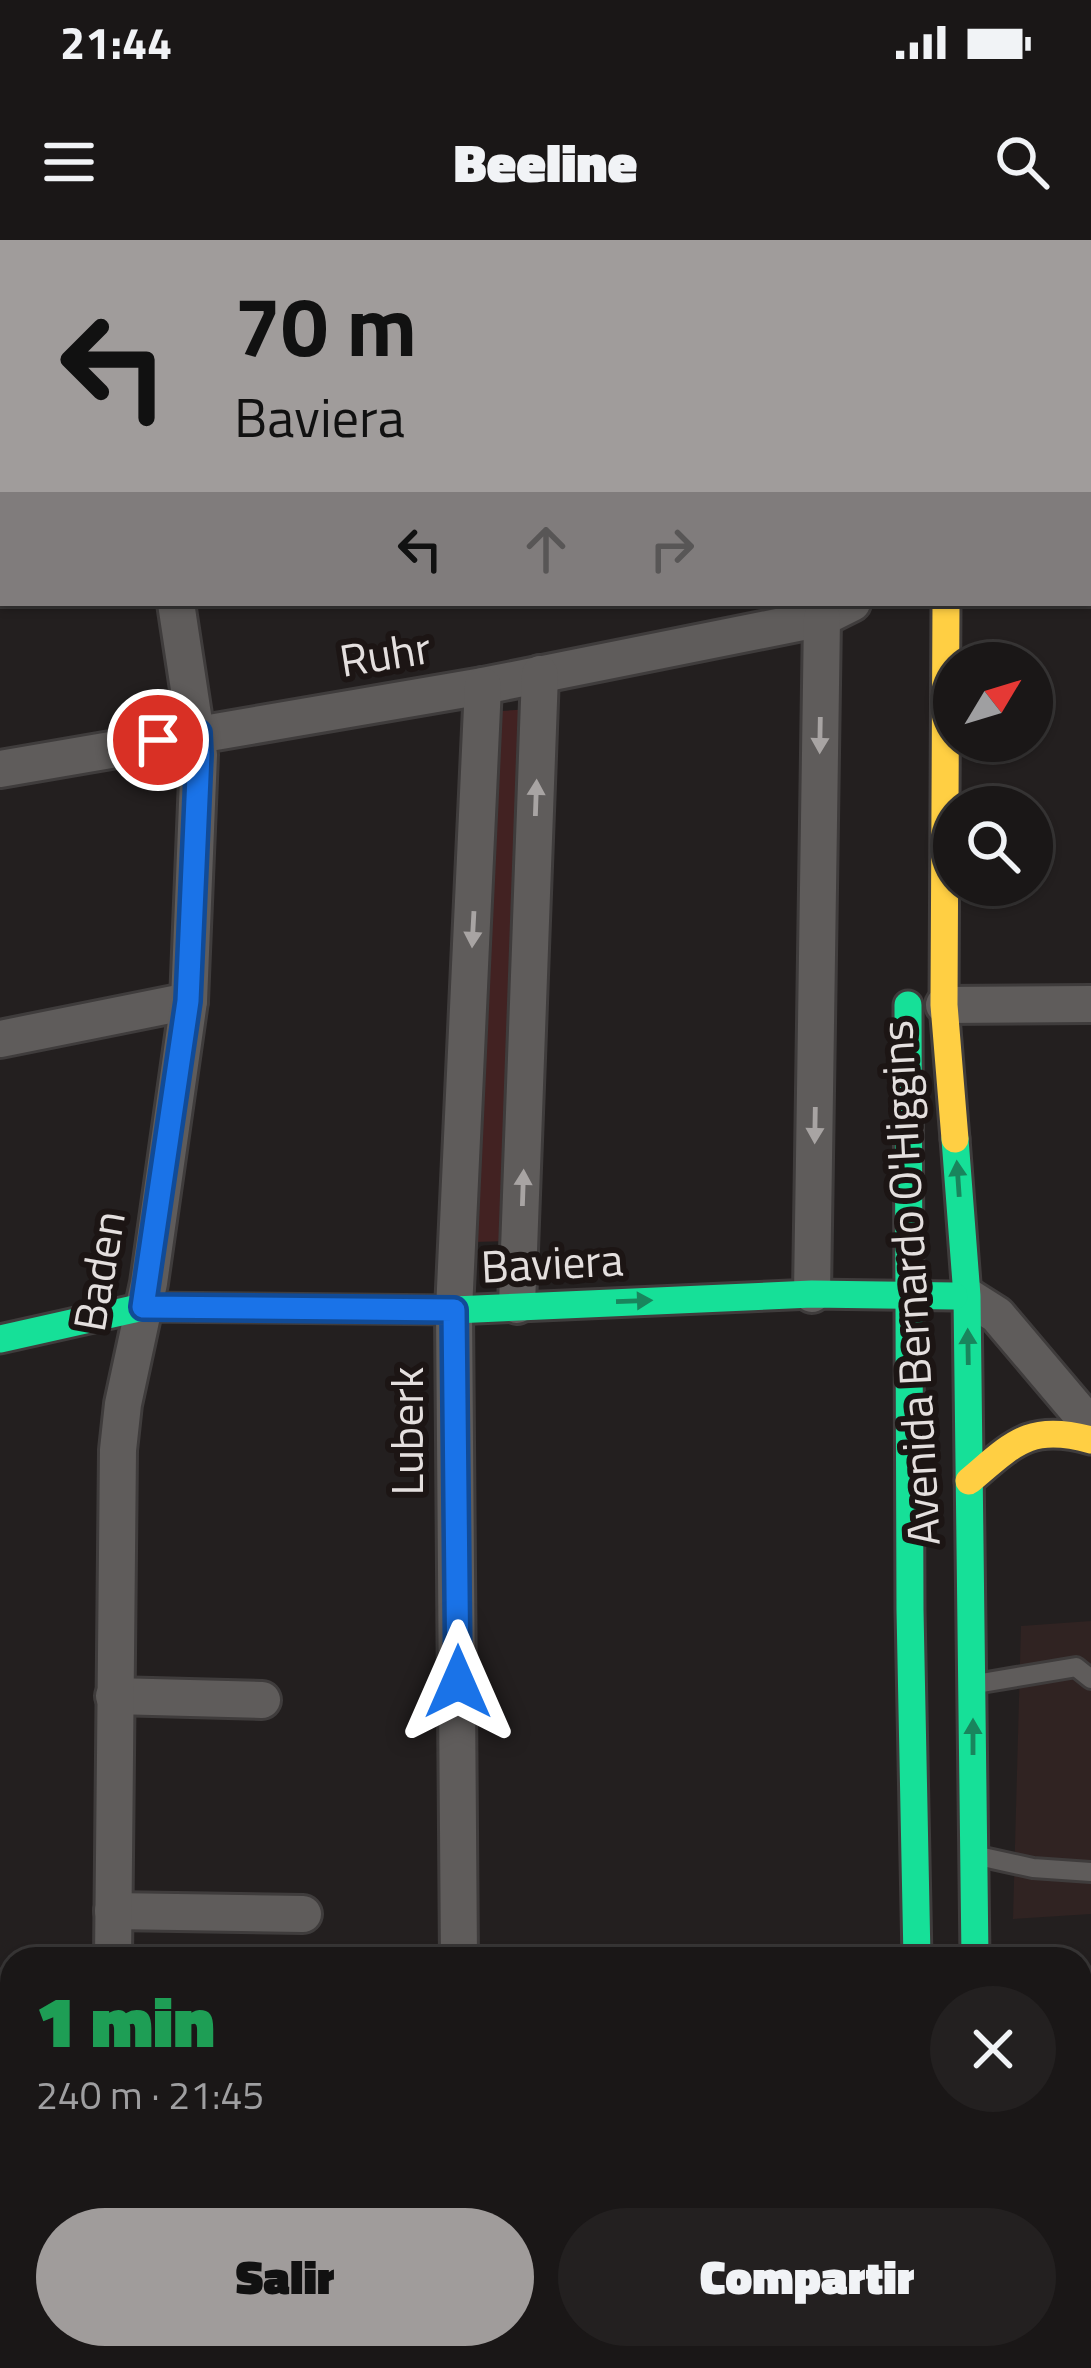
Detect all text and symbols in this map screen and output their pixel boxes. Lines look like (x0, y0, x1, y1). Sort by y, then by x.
text: 21:44 (60, 8, 172, 76)
text: Beeline (454, 121, 637, 203)
icon: menu (36, 129, 102, 195)
icon: search (989, 129, 1055, 195)
text: 70 m (234, 261, 417, 389)
icon: left (36, 288, 192, 444)
text: Baviera (234, 376, 405, 458)
icon: left (387, 516, 453, 582)
icon: ahead (513, 516, 579, 582)
icon: right (639, 516, 705, 582)
street label: Ruhr (334, 612, 435, 694)
north arrow (933, 642, 1053, 762)
map controls (933, 642, 1053, 906)
pin (107, 689, 209, 791)
icon: arrive (125, 707, 191, 773)
one-way arrow (810, 717, 830, 755)
one-way arrow (526, 778, 545, 816)
button: search (933, 786, 1053, 906)
one-way arrow (463, 911, 482, 949)
street label: Avenida Bernardo O'Higgins (861, 1019, 957, 1547)
one-way arrow (805, 1107, 825, 1145)
one-way arrow (948, 1160, 967, 1197)
one-way arrow (513, 1168, 532, 1206)
street label: Baden (54, 1205, 142, 1336)
street label: Baviera (479, 1224, 625, 1300)
one-way arrow (616, 1291, 654, 1310)
one-way arrow (958, 1327, 977, 1365)
street label: Luberk (372, 1367, 440, 1495)
position arrow (395, 1619, 521, 1745)
one-way arrow (963, 1717, 983, 1755)
text: 1 min (36, 1965, 215, 2075)
button: close (930, 1986, 1056, 2112)
text: 240 m · 21:45 (36, 2065, 264, 2124)
button: Salir (36, 2208, 534, 2346)
button: Compartir (558, 2208, 1056, 2346)

